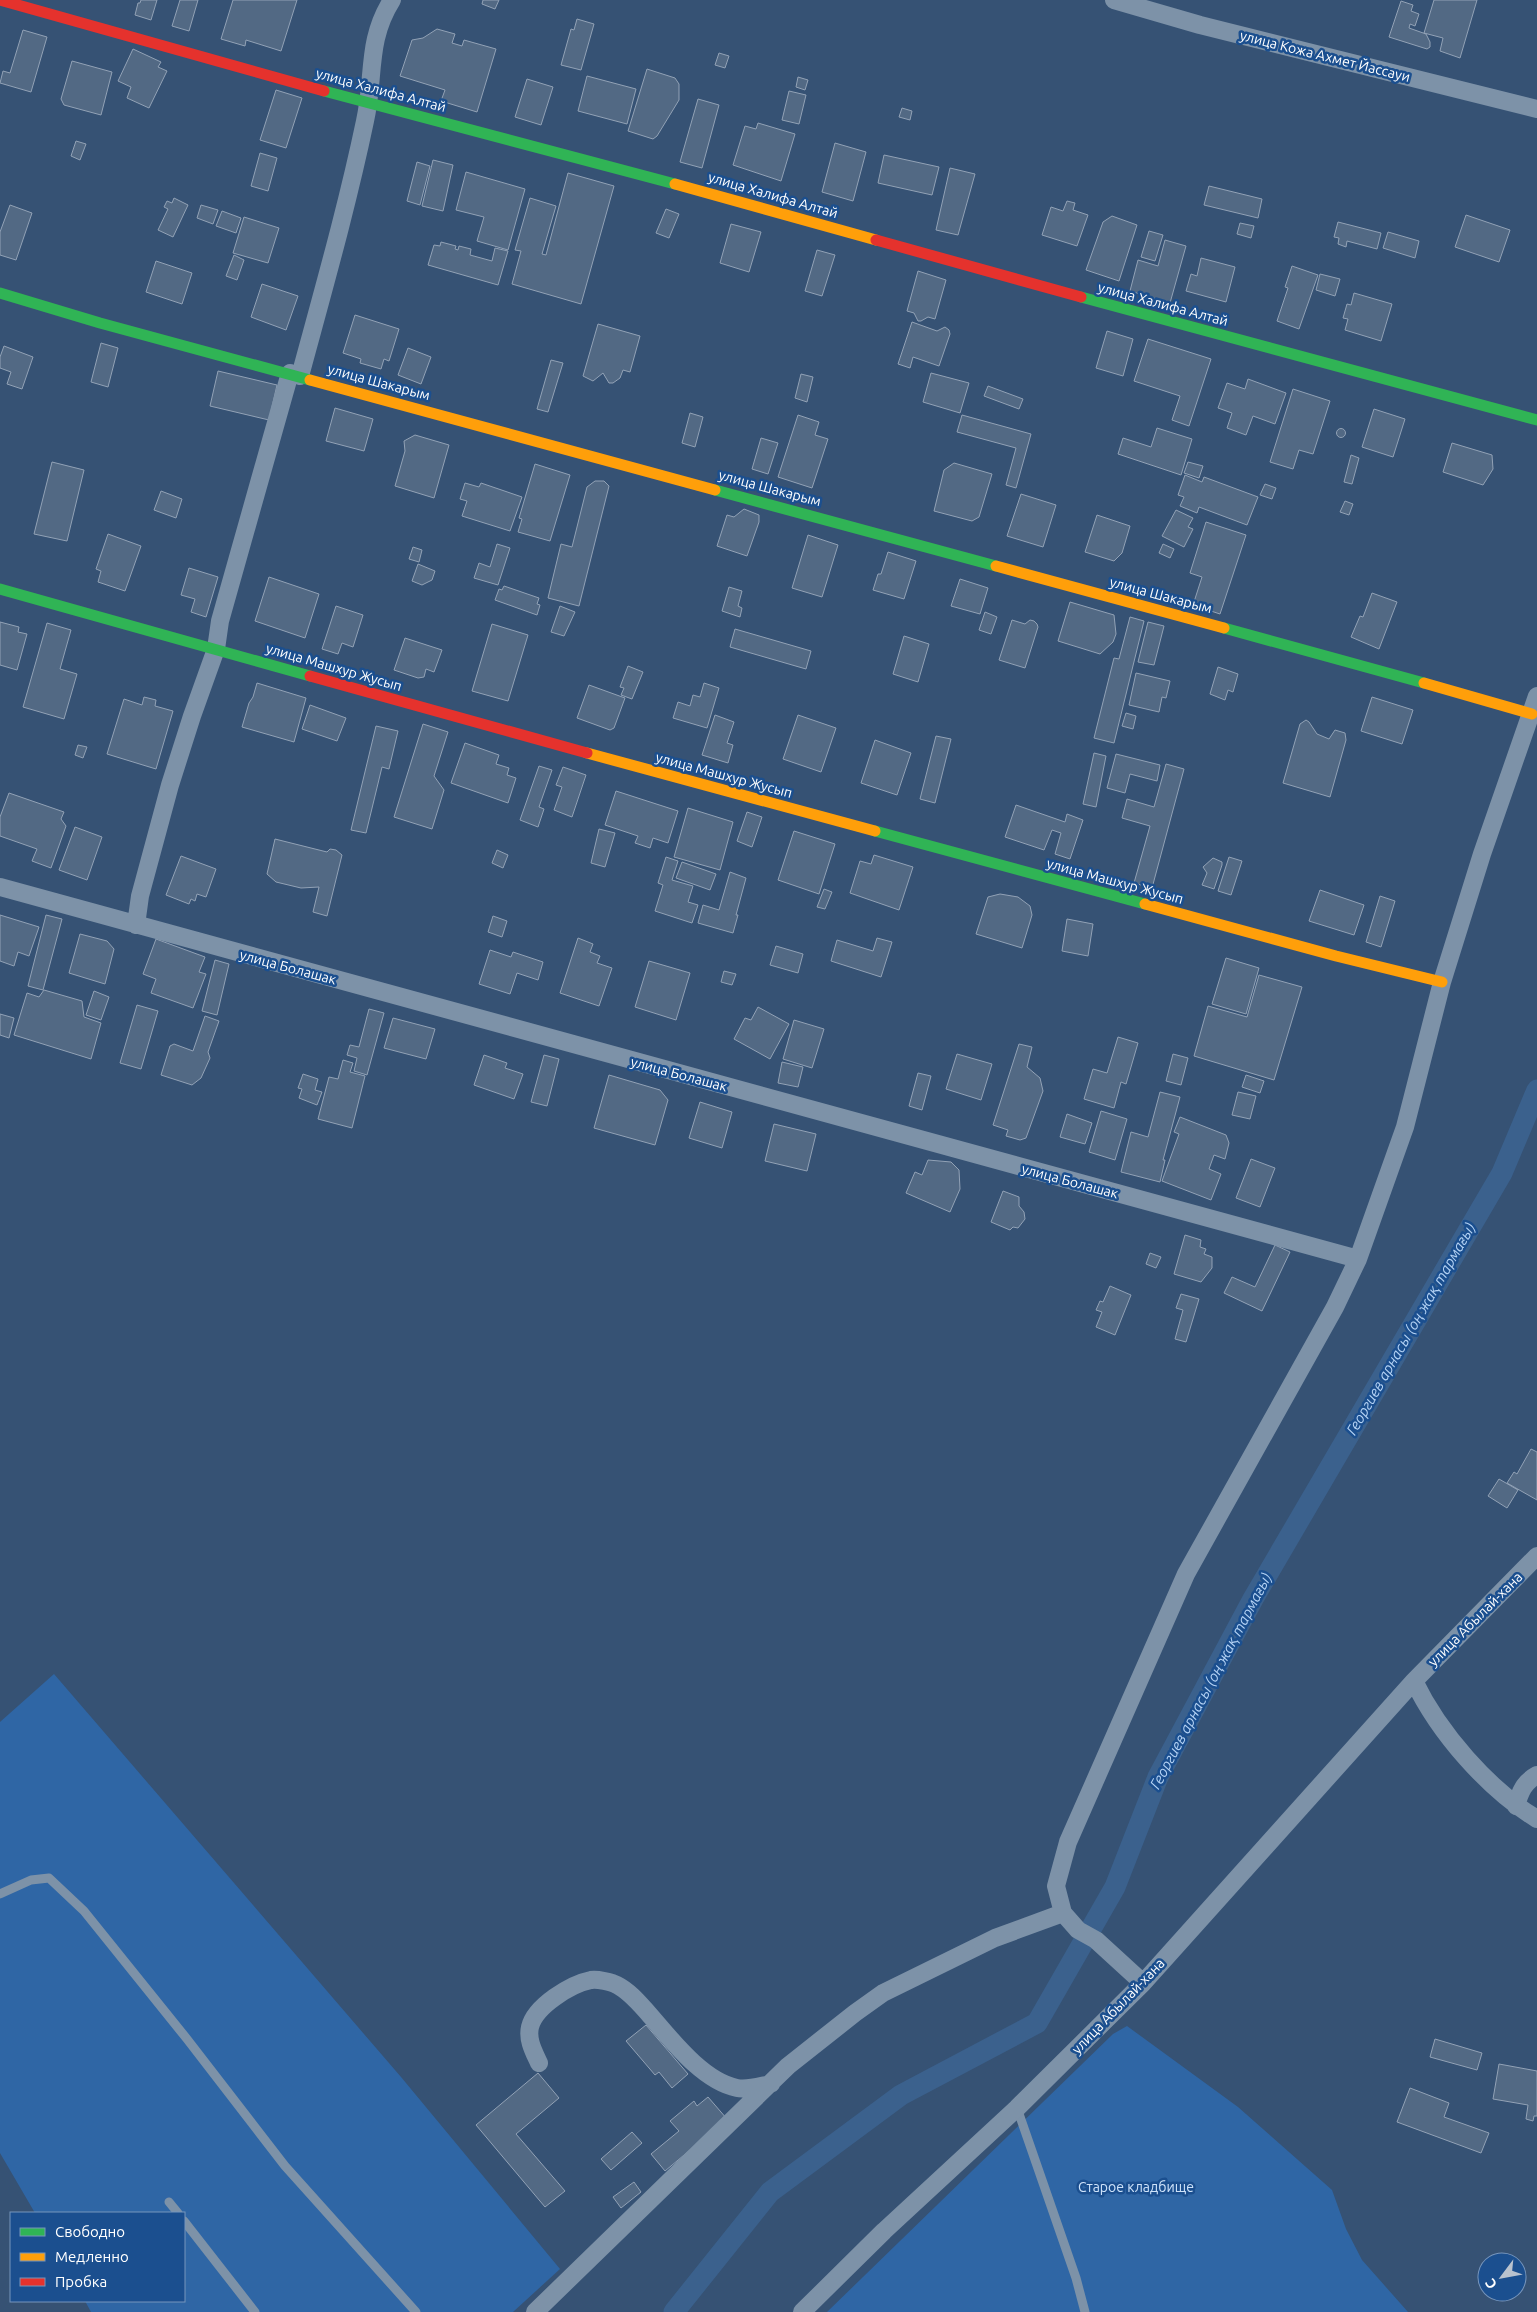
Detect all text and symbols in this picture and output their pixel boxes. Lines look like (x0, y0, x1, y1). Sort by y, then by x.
street label: улица Кожа Ахмет Йассауи (1238, 26, 1412, 85)
street label: улица Халифа Алтай (314, 65, 448, 115)
street label: улица Халифа Алтай (706, 169, 840, 221)
street label: улица Халифа Алтай (1096, 279, 1230, 329)
street label: улица Шакарым (326, 361, 432, 403)
street label: улица Шакарым (717, 467, 823, 509)
street label: улица Шакарым (1108, 574, 1214, 616)
street label: улица Машхур Жусып (264, 640, 404, 694)
street label: улица Машхур Жусып (654, 749, 794, 801)
street label: улица Машхур Жусып (1045, 855, 1185, 907)
street label: улица Болашак (238, 946, 338, 988)
street label: улица Болашак (629, 1053, 729, 1095)
street label: улица Болашак (1020, 1160, 1120, 1202)
water label: Георгиев арнасы (оң жақ тармағы) (1343, 1219, 1479, 1438)
street label: улица Абылай-хана (1425, 1569, 1525, 1669)
water label: Георгиев арнасы (оң жақ тармағы) (1146, 1570, 1275, 1792)
street label: улица Абылай-хана (1068, 1955, 1168, 2057)
park label: Старое кладбище (1078, 2179, 1194, 2195)
legend (10, 2212, 185, 2302)
text: Свободно (55, 2223, 125, 2240)
text: Медленно (55, 2248, 129, 2265)
north arrow (1477, 2252, 1527, 2302)
text: Пробка (55, 2273, 107, 2290)
text: С (1482, 2276, 1500, 2292)

